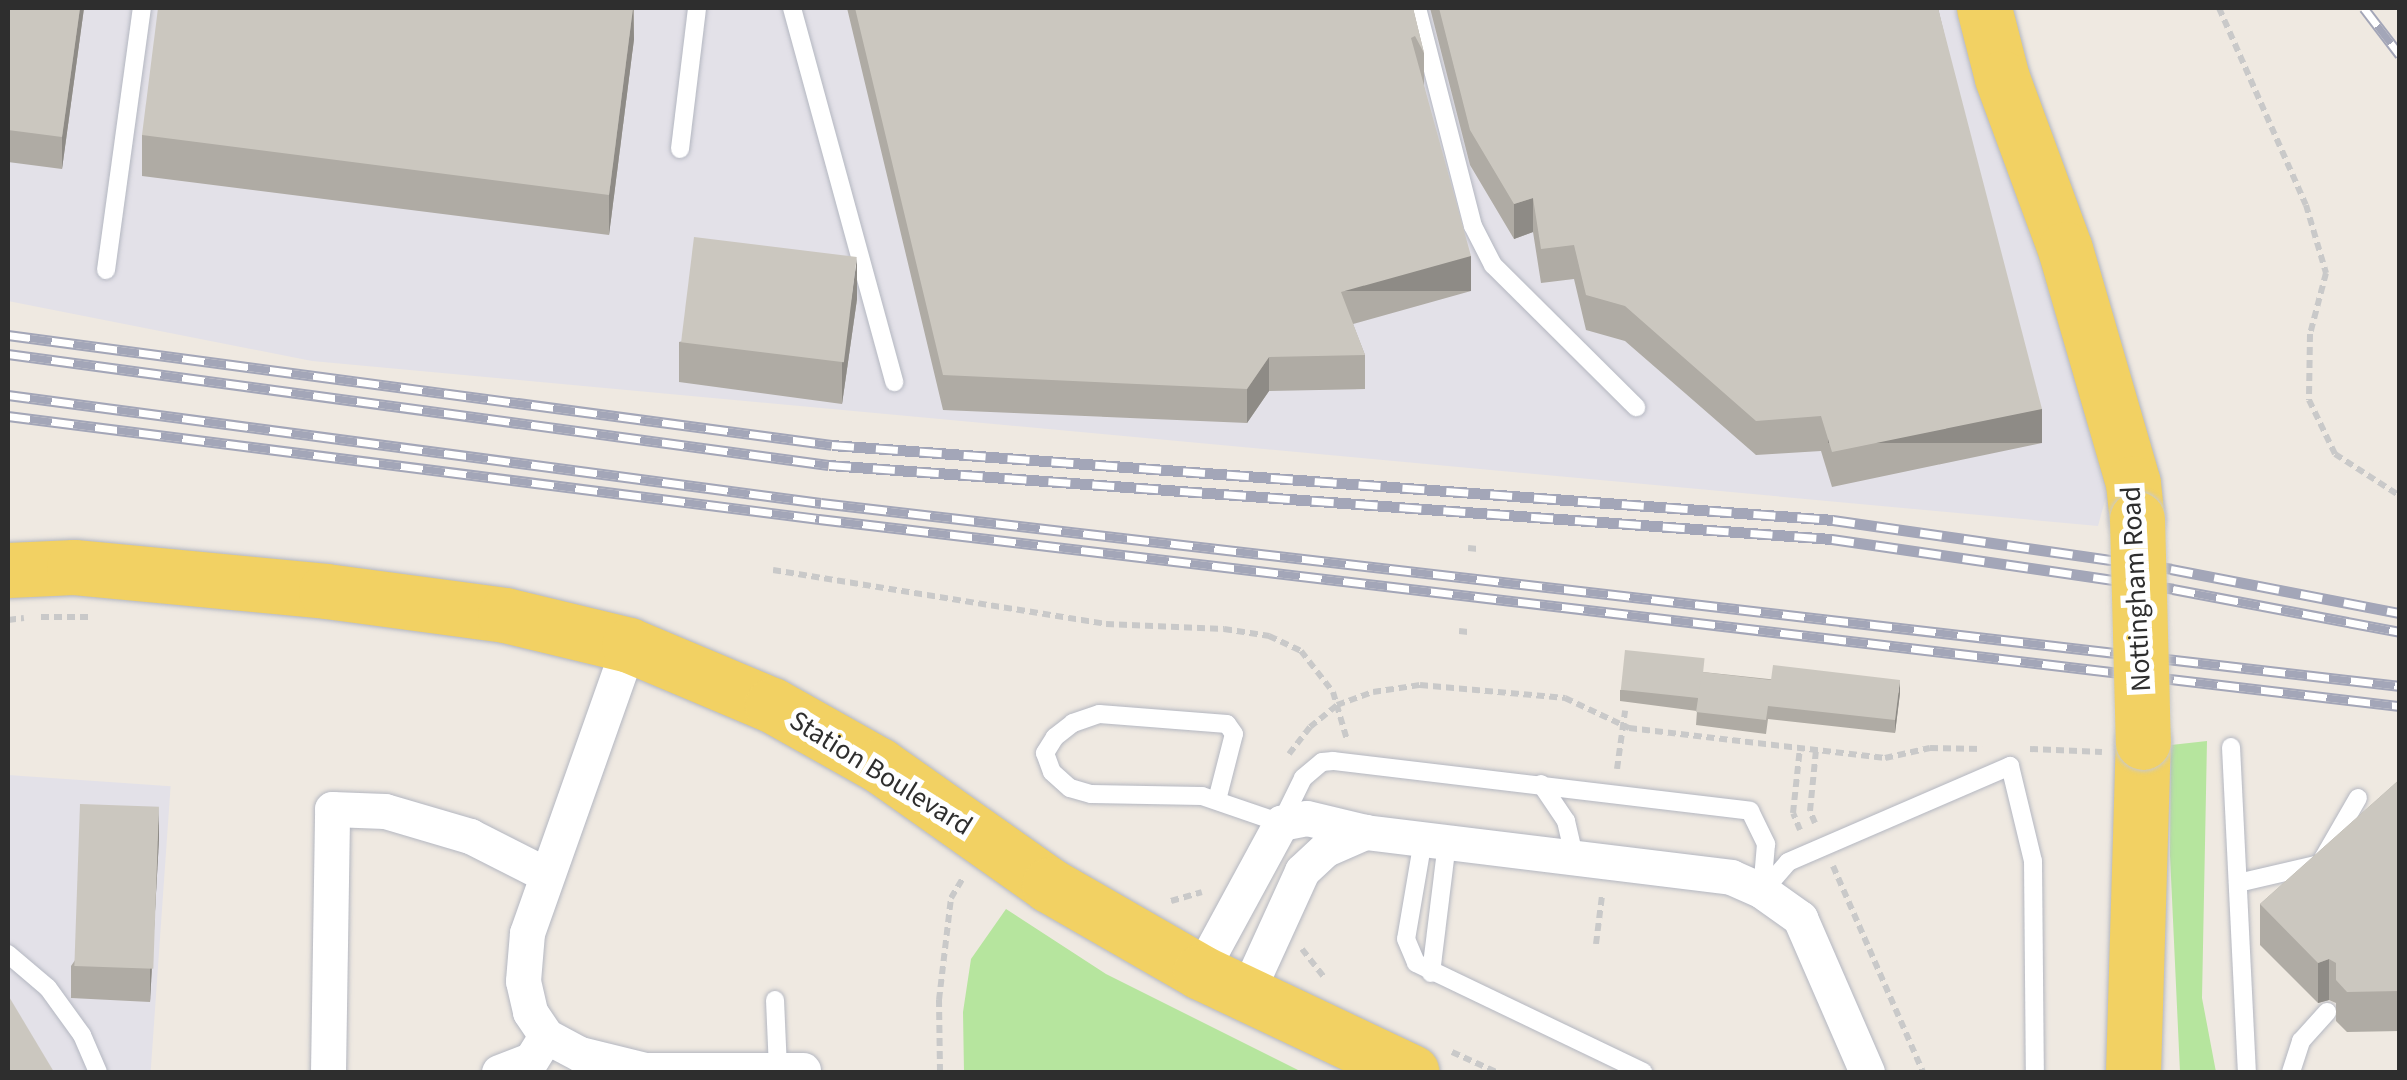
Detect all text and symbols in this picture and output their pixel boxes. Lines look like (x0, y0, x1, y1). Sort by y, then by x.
street label: Nottingham Road (2114, 485, 2158, 693)
street label: Station Boulevard (783, 703, 979, 843)

